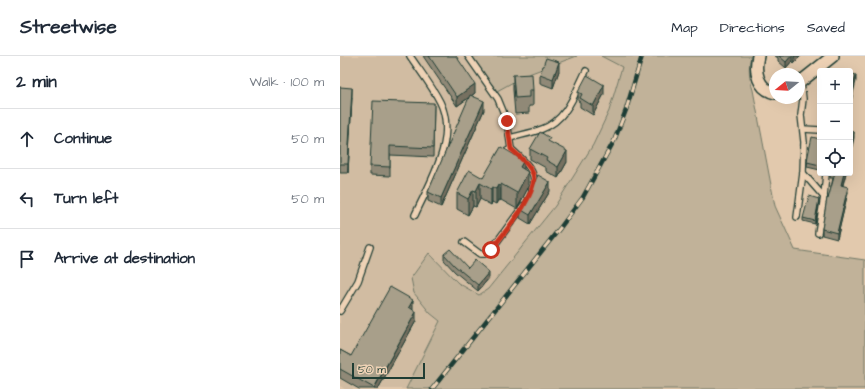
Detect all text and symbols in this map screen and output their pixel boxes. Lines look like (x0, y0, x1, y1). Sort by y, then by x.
text: Streetwise (20, 14, 117, 41)
text: Map (671, 18, 698, 38)
text: Directions (720, 18, 785, 38)
text: Saved (807, 18, 845, 38)
north arrow (769, 68, 805, 104)
map controls (817, 68, 853, 176)
button: + (817, 68, 853, 104)
text: 2 min (16, 70, 57, 94)
text: Walk · 100 m (250, 73, 324, 91)
button: − (817, 104, 853, 140)
route end (498, 112, 516, 130)
icon: ahead (16, 128, 38, 150)
text: Continue (54, 128, 112, 149)
text: 50 m (291, 130, 324, 148)
button: locate (817, 140, 853, 176)
icon: left (16, 188, 38, 210)
text: Turn left (54, 188, 118, 209)
text: 50 m (291, 190, 324, 208)
route start (482, 241, 500, 259)
icon: arrive (16, 248, 38, 270)
text: Arrive at destination (54, 248, 195, 269)
scale bar (352, 361, 425, 380)
text: 50 m (358, 362, 386, 377)

